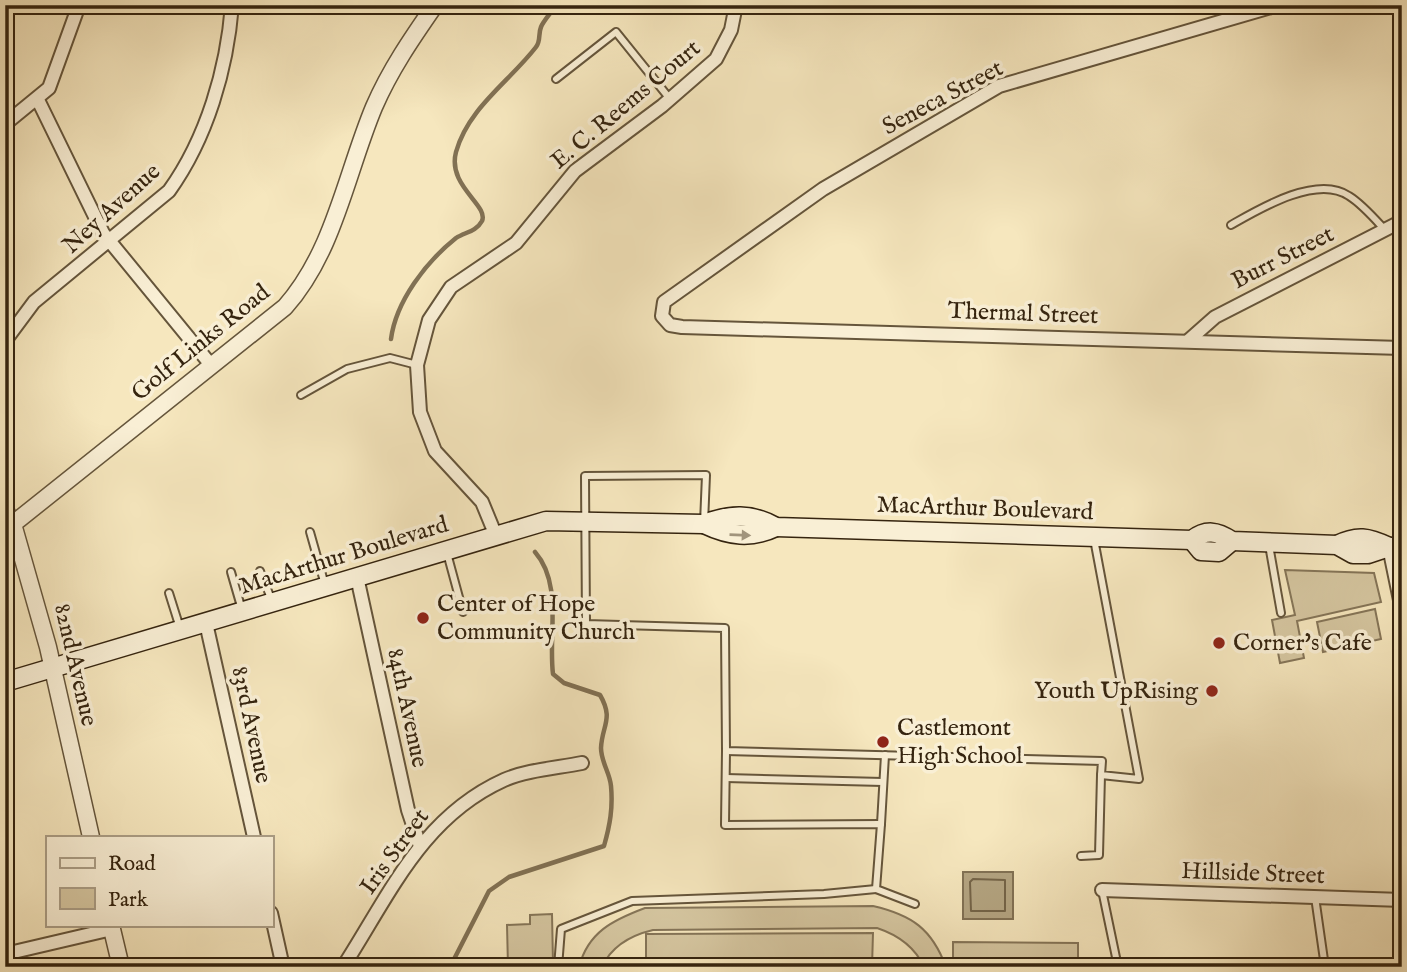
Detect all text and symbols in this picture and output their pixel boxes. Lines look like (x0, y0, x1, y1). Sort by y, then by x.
street label: E. C. Reems Court (545, 33, 707, 177)
street label: Seneca Street (877, 53, 1009, 143)
street label: Ney Avenue (56, 157, 168, 261)
street label: Burr Street (1227, 219, 1339, 297)
street label: Golf Links Road (125, 278, 277, 408)
street label: Thermal Street (947, 296, 1099, 332)
street label: MacArthur Boulevard (876, 490, 1094, 528)
street label: MacArthur Boulevard (236, 509, 452, 603)
one-way arrow (729, 529, 751, 540)
place label: Center of Hope Community Church (437, 589, 635, 648)
street label: 82nd Avenue (46, 601, 104, 729)
marker: Center of Hope Community Church (415, 610, 431, 626)
place label: Corner's Cafe (1233, 628, 1372, 659)
marker: Corner's Cafe (1211, 635, 1227, 651)
street label: 84th Avenue (379, 646, 435, 770)
street label: 83rd Avenue (224, 664, 278, 786)
place label: Youth UpRising (1034, 676, 1199, 707)
marker: Youth UpRising (1204, 683, 1220, 699)
place label: Castlemont High School (897, 713, 1023, 772)
marker: Castlemont High School (875, 734, 891, 750)
street label: Iris Street (353, 803, 437, 901)
legend (46, 836, 273, 926)
text: Road (108, 851, 156, 878)
street label: Hillside Street (1181, 856, 1325, 892)
text: Park (108, 887, 149, 914)

